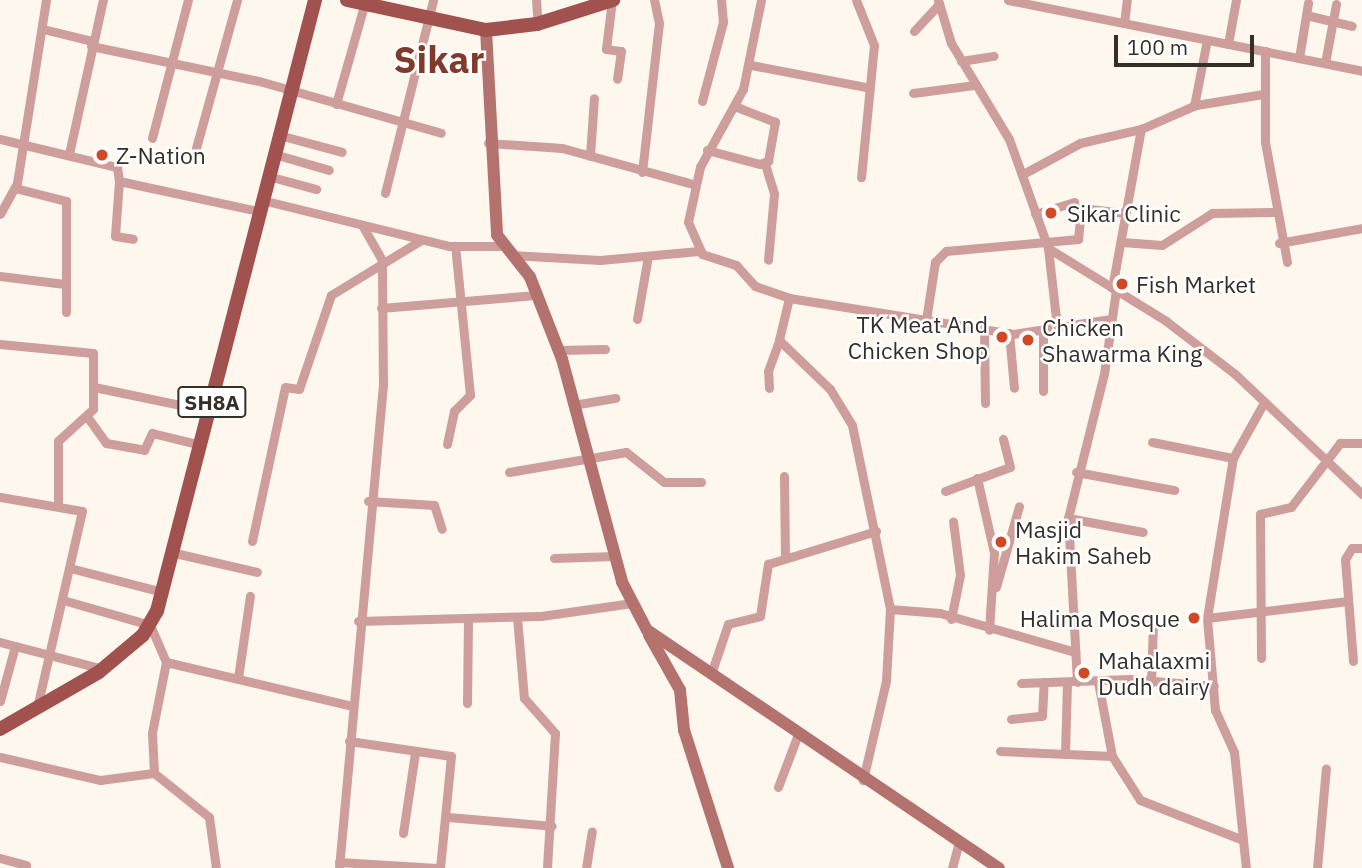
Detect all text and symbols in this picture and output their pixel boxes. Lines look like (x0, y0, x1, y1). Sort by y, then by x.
scale bar (1117, 21, 1257, 65)
text: 100 m (1127, 33, 1188, 61)
district label: Sikar (393, 37, 485, 81)
place label: Z-Nation (116, 141, 206, 169)
marker: Z-Nation (94, 147, 110, 163)
place label: Sikar Clinic (1067, 199, 1181, 227)
marker: Sikar Clinic (1041, 203, 1061, 223)
place label: Fish Market (1136, 270, 1256, 298)
marker: Fish Market (1114, 276, 1130, 292)
place label: TK Meat And Chicken Shop (848, 310, 988, 364)
place label: Chicken Shawarma King (1042, 313, 1202, 367)
marker: TK Meat And Chicken Shop (994, 329, 1010, 345)
marker: Chicken Shawarma King (1020, 332, 1036, 348)
road number: SH8A (177, 384, 247, 420)
place label: Masjid Hakim Saheb (1015, 515, 1152, 569)
marker: Masjid Hakim Saheb (993, 534, 1009, 550)
place label: Halima Mosque (1020, 604, 1180, 632)
marker: Halima Mosque (1186, 610, 1202, 626)
place label: Mahalaxmi Dudh dairy (1098, 646, 1210, 700)
marker: Mahalaxmi Dudh dairy (1076, 665, 1092, 681)

